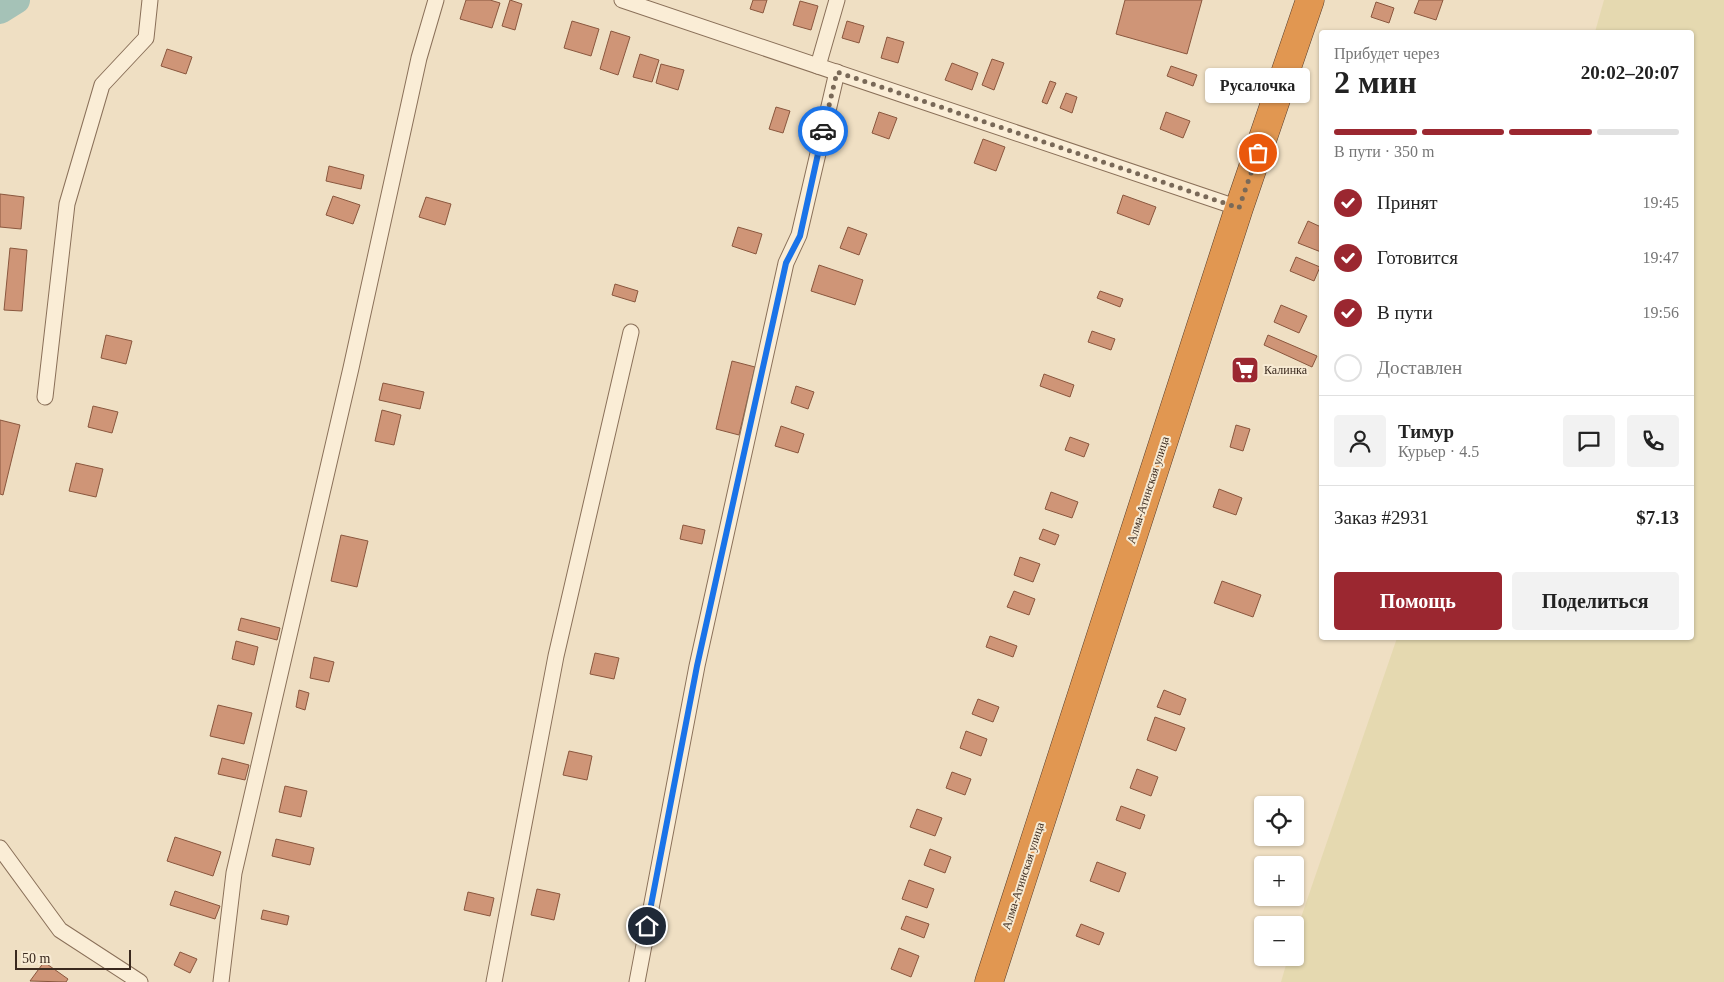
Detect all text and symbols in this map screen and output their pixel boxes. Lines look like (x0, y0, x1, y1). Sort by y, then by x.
text: Прибудет через (1334, 45, 1440, 62)
text: 20:02–20:07 (1581, 62, 1679, 83)
text: 2 мин (1334, 64, 1417, 100)
callout: Русалочка (1206, 68, 1310, 103)
text: Русалочка (1220, 77, 1295, 94)
courier (798, 106, 848, 156)
icon: car (809, 117, 837, 145)
pin (1237, 132, 1279, 174)
icon: bag (1244, 139, 1272, 167)
text: В пути · 350 m (1334, 143, 1435, 160)
icon: check (1334, 189, 1362, 217)
text: Принят (1377, 192, 1438, 213)
text: 19:45 (1643, 194, 1679, 211)
icon: check (1334, 244, 1362, 272)
text: Готовится (1377, 247, 1458, 268)
text: 19:47 (1643, 249, 1679, 266)
icon: check (1334, 299, 1362, 327)
text: В пути (1377, 302, 1433, 323)
text: 19:56 (1643, 304, 1679, 321)
supermarket icon: Калинка (1230, 355, 1260, 385)
text: Доставлен (1377, 357, 1462, 378)
place label: Калинка (1264, 363, 1308, 377)
button: person (1334, 415, 1386, 467)
button: chat (1563, 415, 1615, 467)
button: phone (1627, 415, 1679, 467)
text: Тимур (1398, 421, 1454, 442)
street label: Алма-Атинская улица (1124, 434, 1172, 545)
text: Курьер · 4.5 (1398, 443, 1479, 460)
text: Заказ #2931 (1334, 507, 1429, 528)
text: $7.13 (1636, 507, 1679, 528)
button: Помощь (1334, 572, 1502, 630)
button: Поделиться (1512, 572, 1679, 630)
map controls (1254, 796, 1304, 966)
button: locate (1254, 796, 1304, 846)
street label: Алма-Атинская улица (999, 820, 1047, 931)
button: + (1254, 856, 1304, 906)
pin (626, 905, 668, 947)
icon: home (633, 912, 661, 940)
button: − (1254, 916, 1304, 966)
scale bar (15, 947, 131, 970)
text: 50 m (22, 951, 50, 966)

